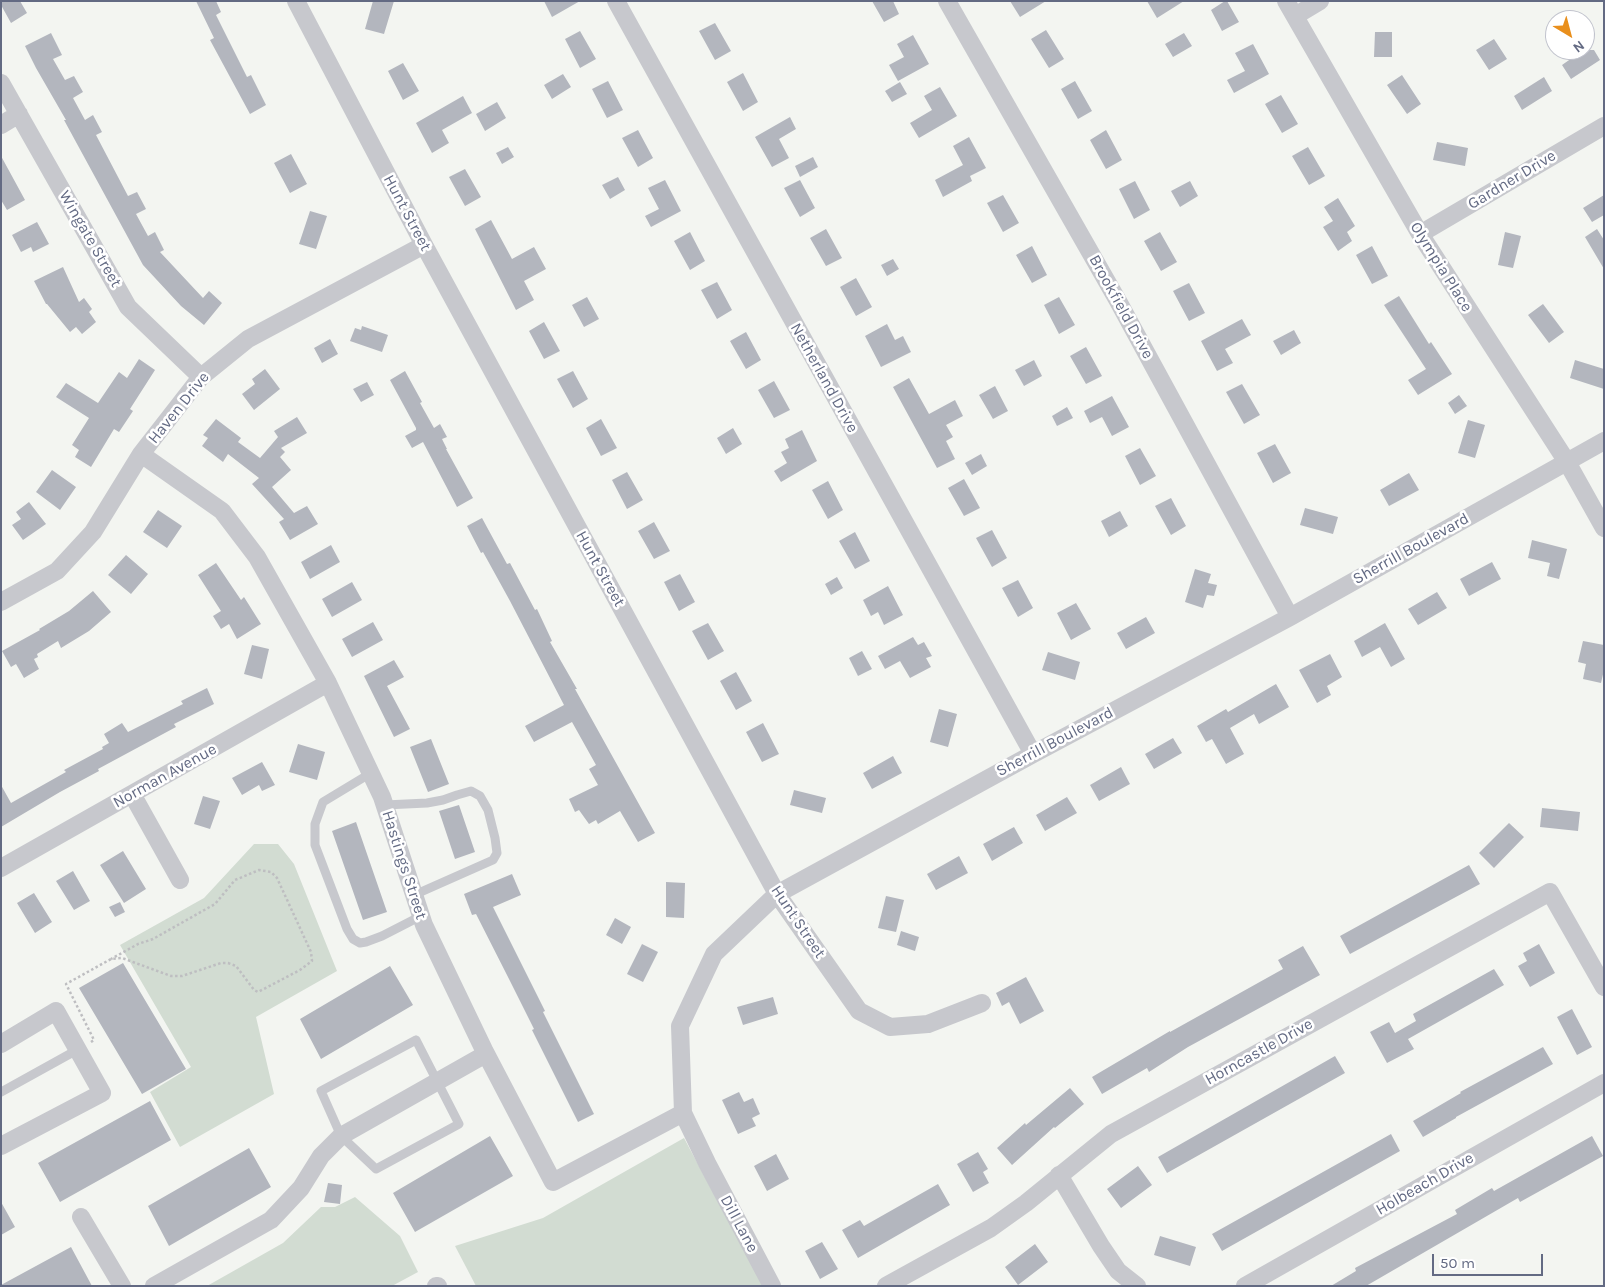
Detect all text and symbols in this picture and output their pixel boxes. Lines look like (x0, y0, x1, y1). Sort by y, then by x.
north arrow (1545, 10, 1595, 60)
text: N (1570, 37, 1588, 56)
street label: Gardner Drive (1465, 146, 1559, 214)
street label: Hunt Street (379, 172, 435, 254)
street label: Wingate Street (55, 187, 125, 291)
street label: Olympia Place (1406, 218, 1476, 316)
street label: Brookfield Drive (1085, 252, 1157, 362)
street label: Netherland Drive (786, 320, 862, 436)
street label: Haven Drive (144, 368, 214, 448)
street label: Sherrill Boulevard (1350, 509, 1472, 589)
street label: Hunt Street (571, 528, 629, 610)
street label: Sherrill Boulevard (993, 703, 1117, 781)
street label: Norman Avenue (110, 740, 220, 812)
street label: Hastings Street (377, 808, 431, 922)
street label: Hunt Street (767, 882, 829, 962)
street label: Horncastle Drive (1202, 1014, 1316, 1090)
street label: Holbeach Drive (1373, 1148, 1477, 1220)
street label: Dill Lane (716, 1192, 762, 1256)
scale bar (1435, 1244, 1546, 1276)
text: 50 m (1440, 1254, 1475, 1272)

